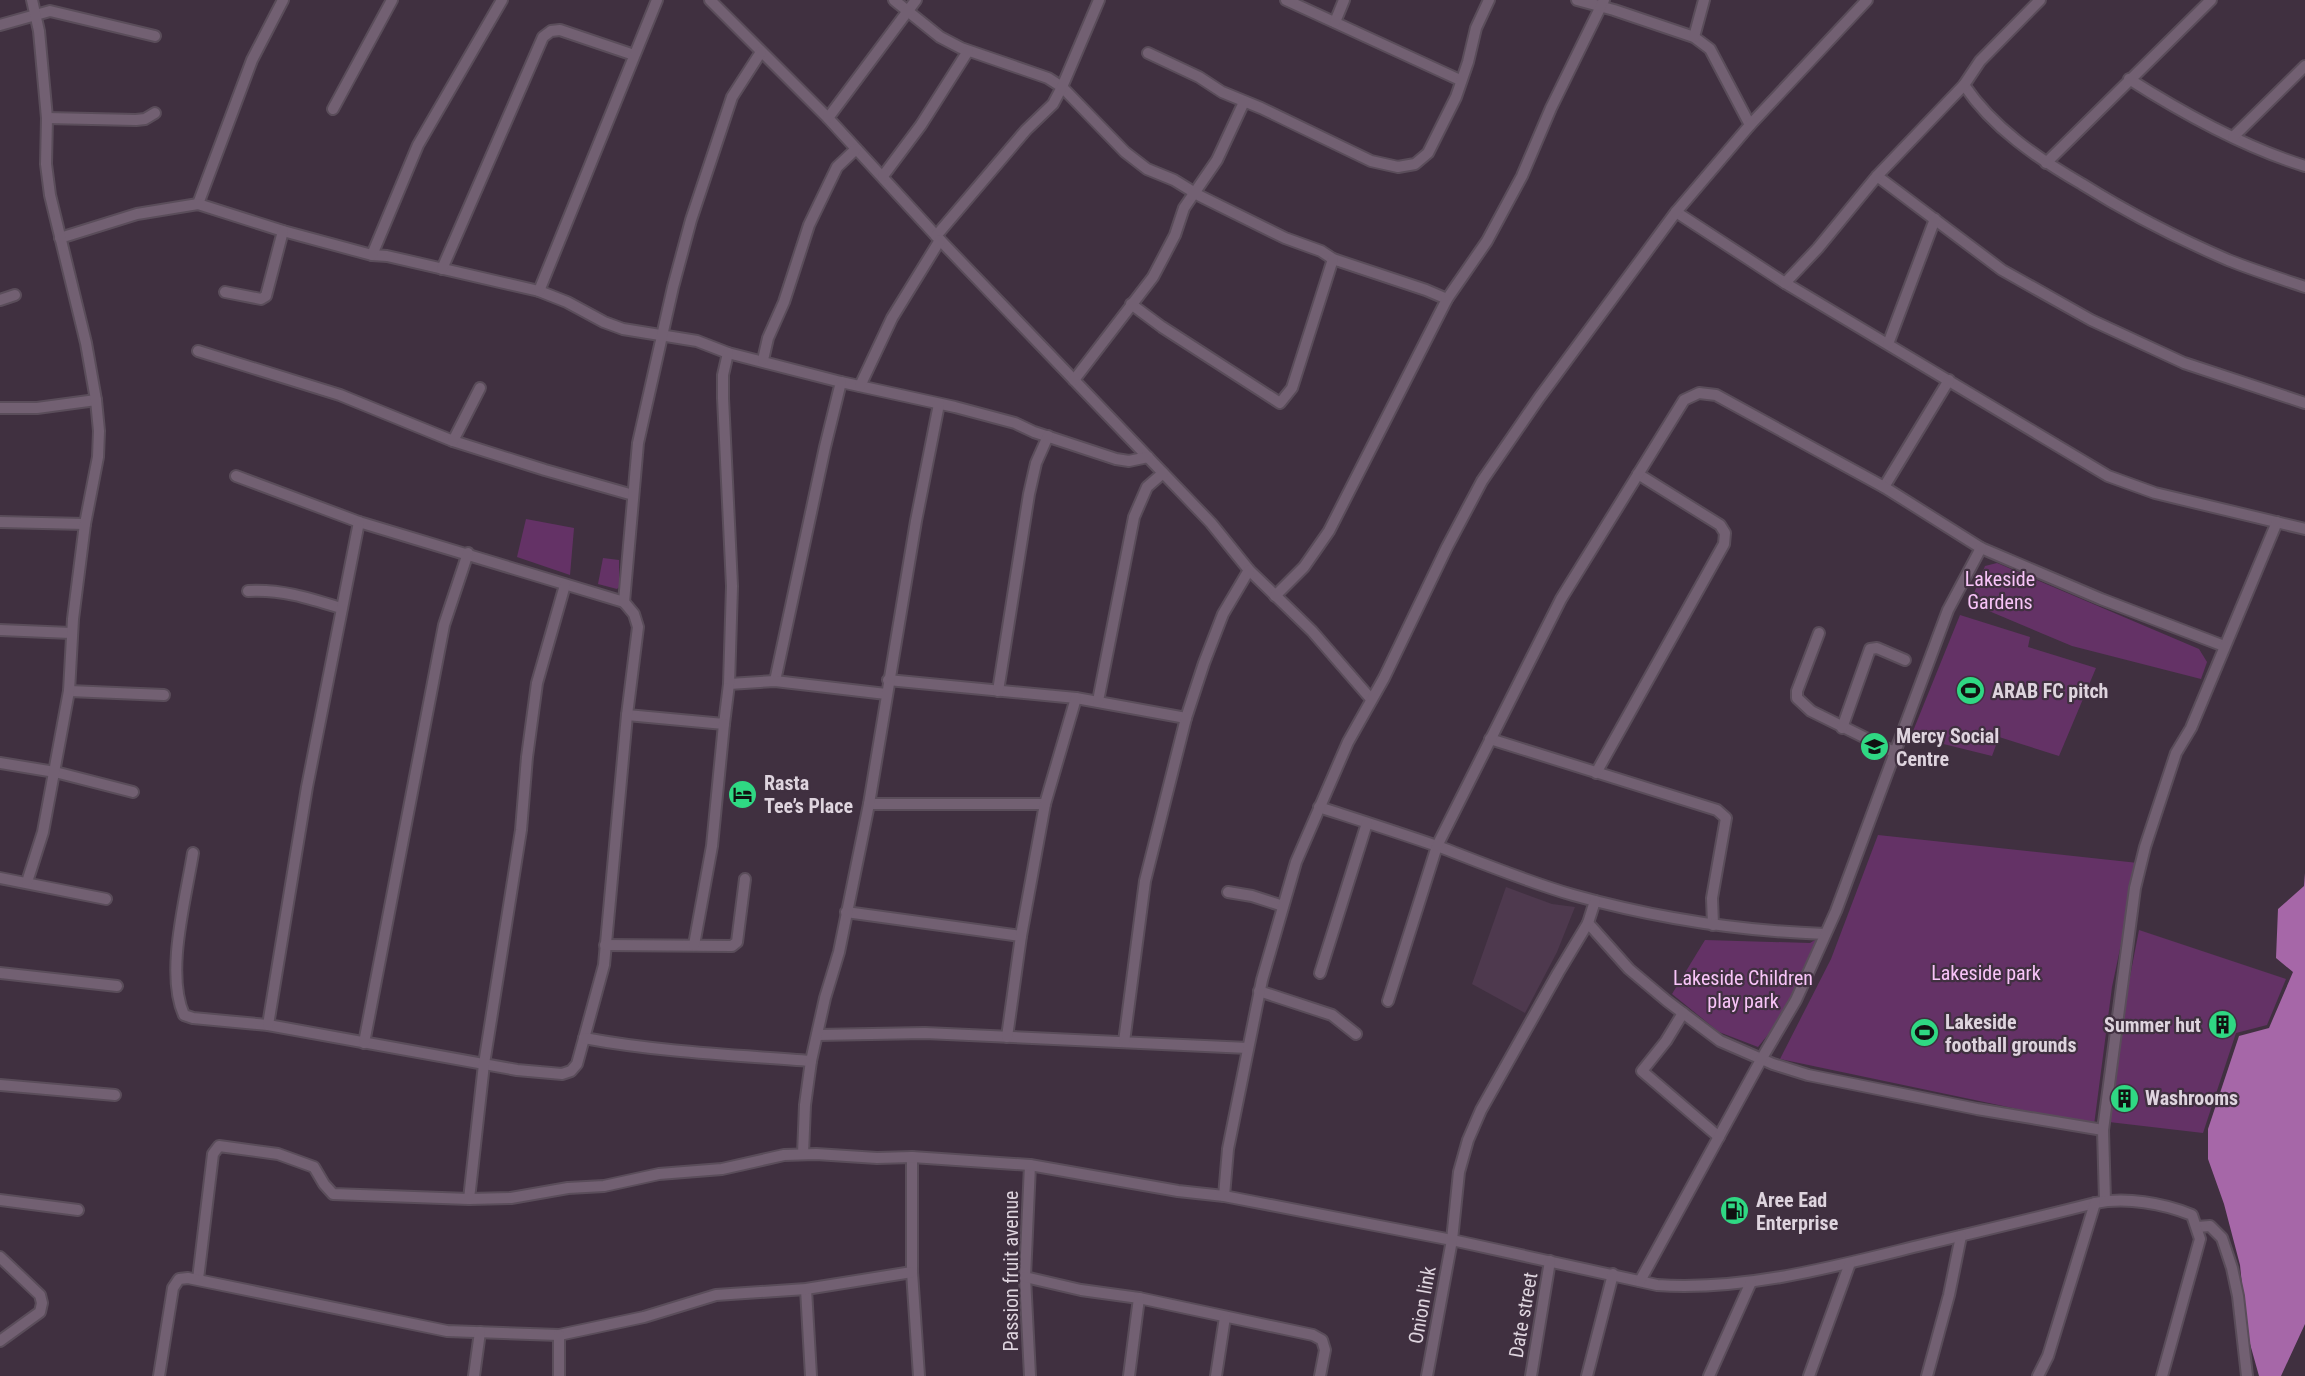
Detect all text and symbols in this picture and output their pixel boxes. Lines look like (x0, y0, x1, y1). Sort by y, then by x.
park label: Lakeside Gardens (1965, 567, 2035, 614)
sports icon: ARAB FC pitch (1955, 675, 1987, 707)
place label: ARAB FC pitch (1992, 679, 2108, 703)
place label: Mercy Social Centre (1896, 724, 1999, 771)
school or university icon: Mercy Social Centre (1859, 731, 1891, 763)
place label: Rasta Tee’s Place (764, 771, 853, 818)
hotel icon: Rasta Tee’s Place (727, 778, 759, 810)
park label: Lakeside park (1931, 961, 2041, 985)
park label: Lakeside Children play park (1673, 966, 1813, 1013)
building icon: Summer hut (2206, 1009, 2238, 1041)
place label: Lakeside football grounds (1945, 1010, 2077, 1057)
place label: Summer hut (2104, 1013, 2201, 1037)
sports icon: Lakeside football grounds (1908, 1017, 1940, 1049)
building icon: Washrooms (2108, 1082, 2140, 1114)
place label: Washrooms (2145, 1086, 2238, 1110)
place label: Aree Ead Enterprise (1756, 1188, 1838, 1235)
street label: Passion fruit avenue (999, 1191, 1023, 1351)
fuel station icon: Aree Ead Enterprise (1719, 1195, 1751, 1227)
street label: Onion link (1403, 1264, 1441, 1346)
street label: Date street (1504, 1270, 1542, 1360)

